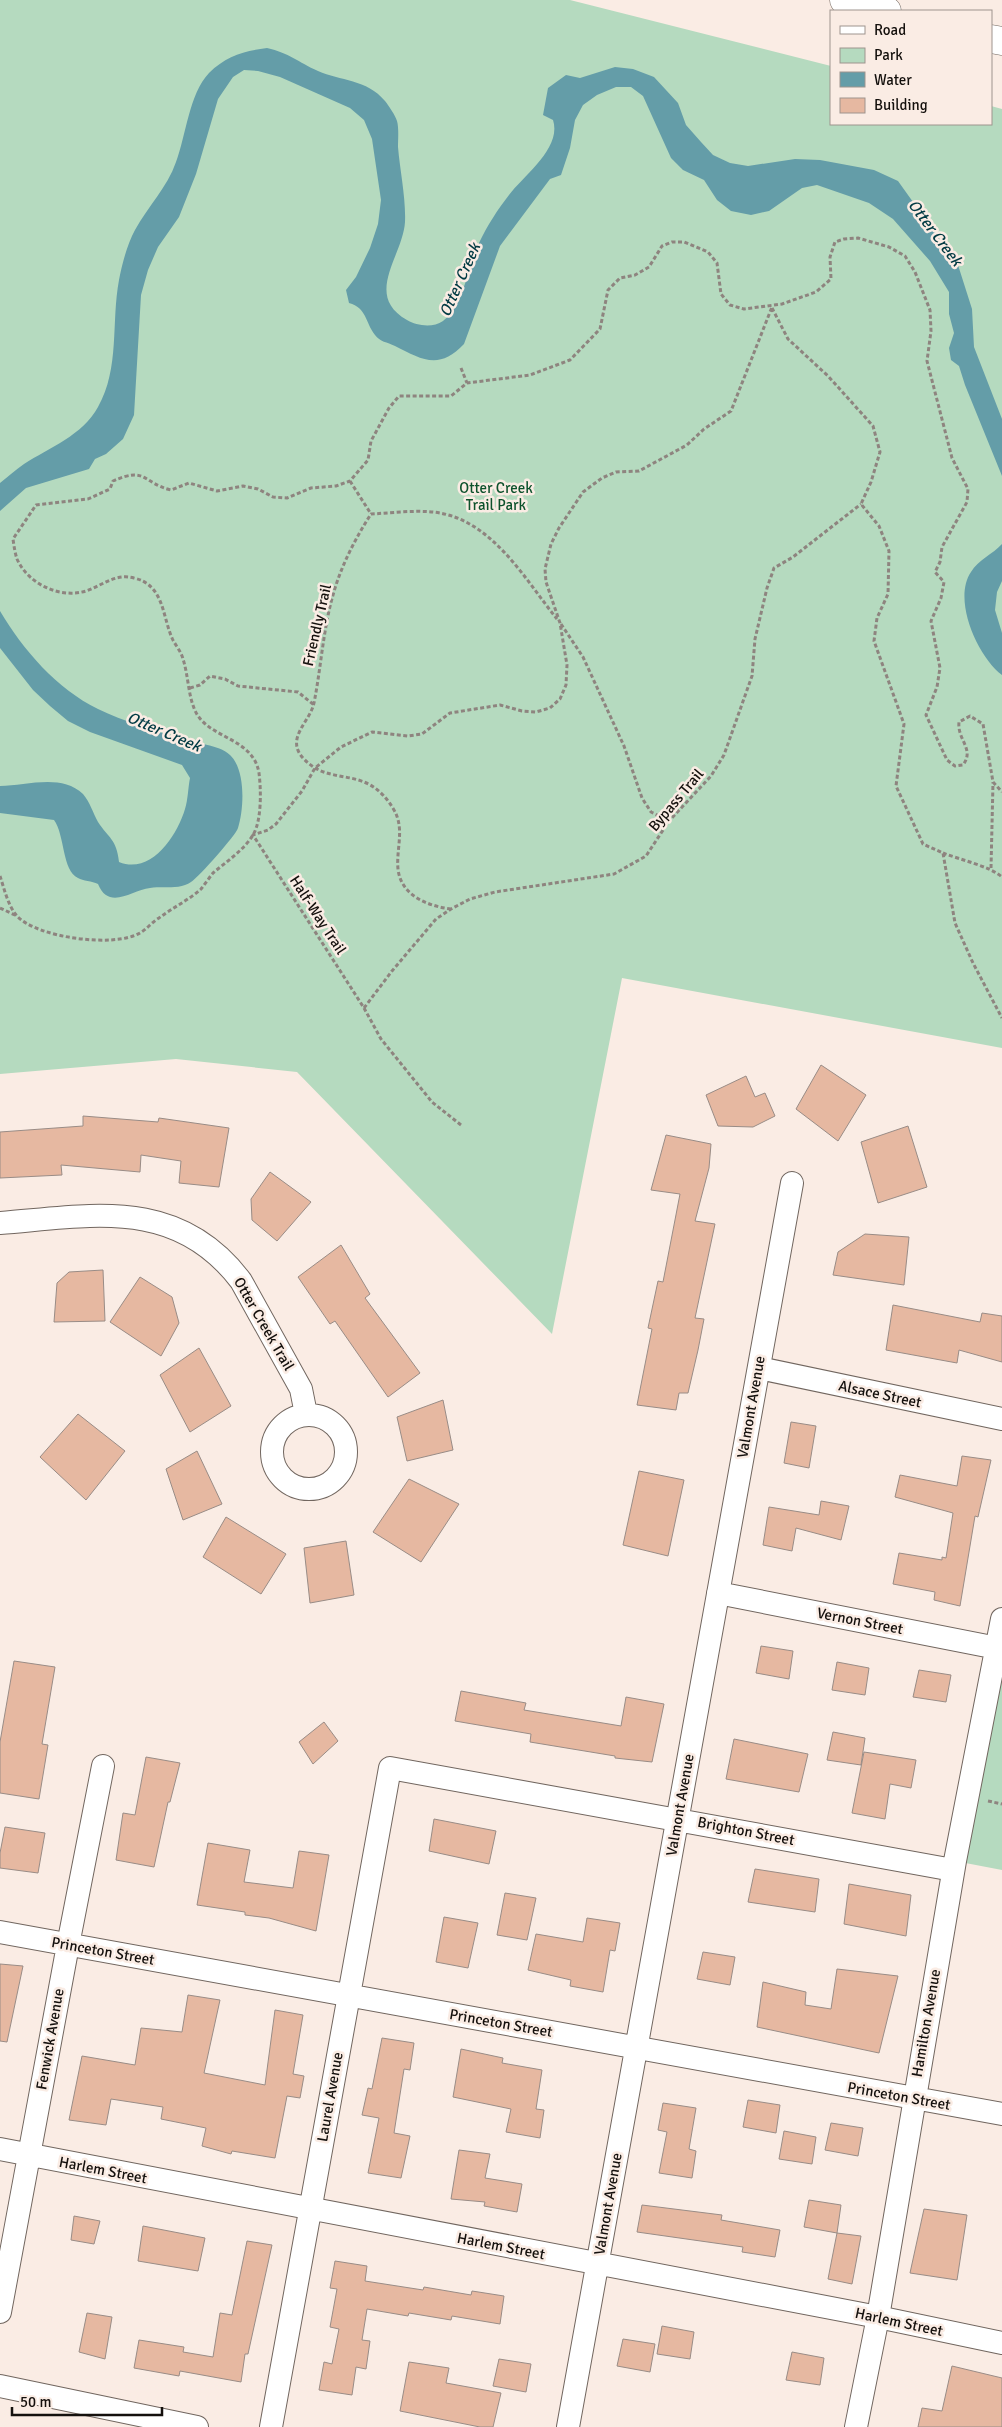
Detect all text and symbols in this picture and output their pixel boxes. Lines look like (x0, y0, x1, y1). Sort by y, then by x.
legend (830, 10, 992, 125)
text: Road (874, 21, 906, 39)
text: Park (874, 46, 903, 64)
text: Water (874, 71, 912, 89)
text: Building (874, 96, 928, 114)
water label: Otter Creek (903, 196, 968, 272)
water label: Otter Creek (435, 238, 486, 320)
park label: Otter Creek Trail Park (459, 479, 533, 514)
street label: Friendly Trail (299, 582, 335, 668)
water label: Otter Creek (124, 707, 206, 757)
street label: Bypass Trail (645, 765, 707, 835)
street label: Half-Way Trail (286, 872, 350, 958)
street label: Otter Creek Trail (230, 1274, 298, 1374)
street label: Valmont Avenue (733, 1354, 769, 1460)
street label: Alsace Street (837, 1376, 923, 1412)
street label: Vernon Street (815, 1604, 905, 1638)
street label: Valmont Avenue (662, 1752, 698, 1858)
street label: Brighton Street (696, 1813, 796, 1849)
street label: Princeton Street (50, 1933, 156, 1969)
street label: Hamilton Avenue (908, 1968, 944, 2078)
street label: Fenwick Avenue (32, 1987, 68, 2091)
street label: Princeton Street (448, 2005, 554, 2041)
street label: Laurel Avenue (313, 2051, 347, 2143)
street label: Princeton Street (846, 2078, 952, 2114)
street label: Valmont Avenue (590, 2151, 626, 2257)
street label: Harlem Street (57, 2153, 149, 2187)
street label: Harlem Street (455, 2229, 547, 2263)
street label: Harlem Street (853, 2304, 945, 2340)
scale bar (12, 2384, 162, 2416)
text: 50 m (20, 2393, 51, 2411)

